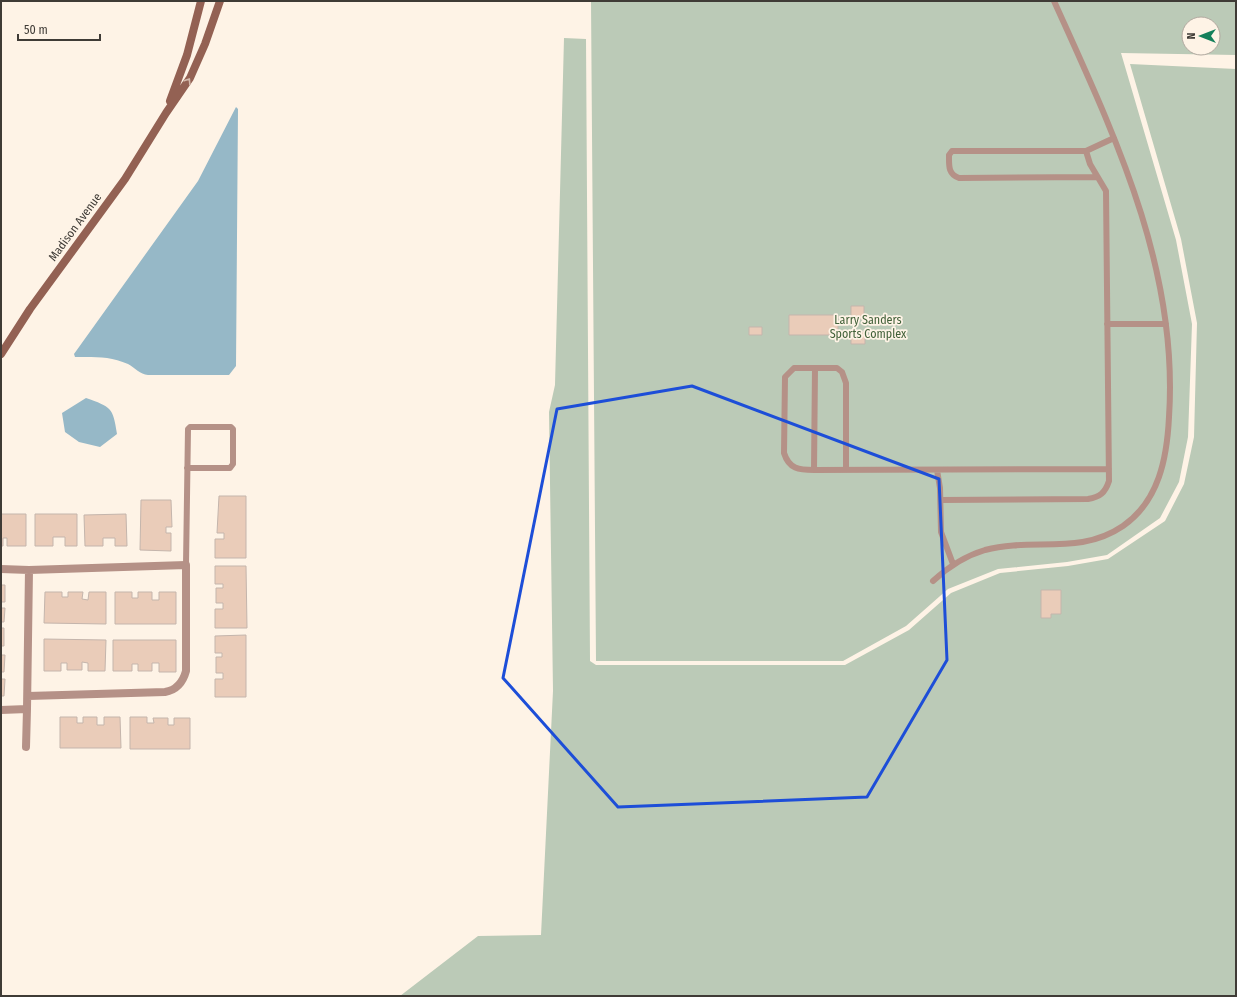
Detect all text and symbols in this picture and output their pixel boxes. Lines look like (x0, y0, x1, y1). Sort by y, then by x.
scale bar (18, 16, 100, 42)
north arrow (1181, 16, 1221, 56)
text: 50 m (24, 23, 48, 37)
text: N (1185, 33, 1198, 39)
one-way arrow (183, 78, 191, 85)
street label: Madison Avenue (46, 190, 104, 264)
park label: Larry Sanders Sports Complex (830, 313, 907, 341)

